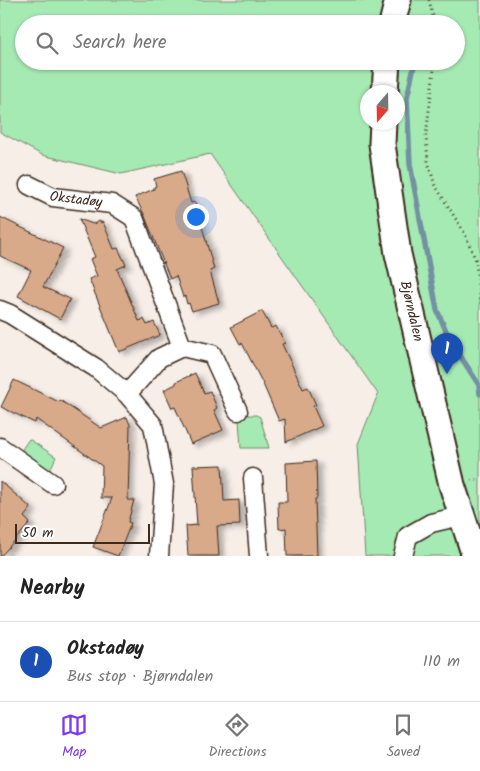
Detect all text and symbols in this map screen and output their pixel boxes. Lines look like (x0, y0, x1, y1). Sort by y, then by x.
search box (15, 15, 465, 70)
text: Search here (73, 28, 167, 58)
icon: search (33, 29, 61, 57)
north arrow (360, 85, 405, 130)
street label: Okstadøy (48, 186, 104, 214)
your location (183, 204, 209, 230)
street label: Bjørndalen (394, 279, 429, 344)
pin: 1 (431, 333, 463, 374)
scale bar (15, 521, 150, 544)
text: 50 m (22, 522, 53, 544)
text: Nearby (20, 572, 85, 605)
text: Okstadøy (67, 634, 144, 664)
text: 1 (34, 649, 38, 674)
text: 110 m (423, 649, 460, 674)
text: Bus stop · Bjørndalen (67, 664, 213, 689)
tab: Map (60, 711, 88, 763)
tab: Directions (208, 711, 266, 763)
tab: Saved (387, 711, 420, 763)

